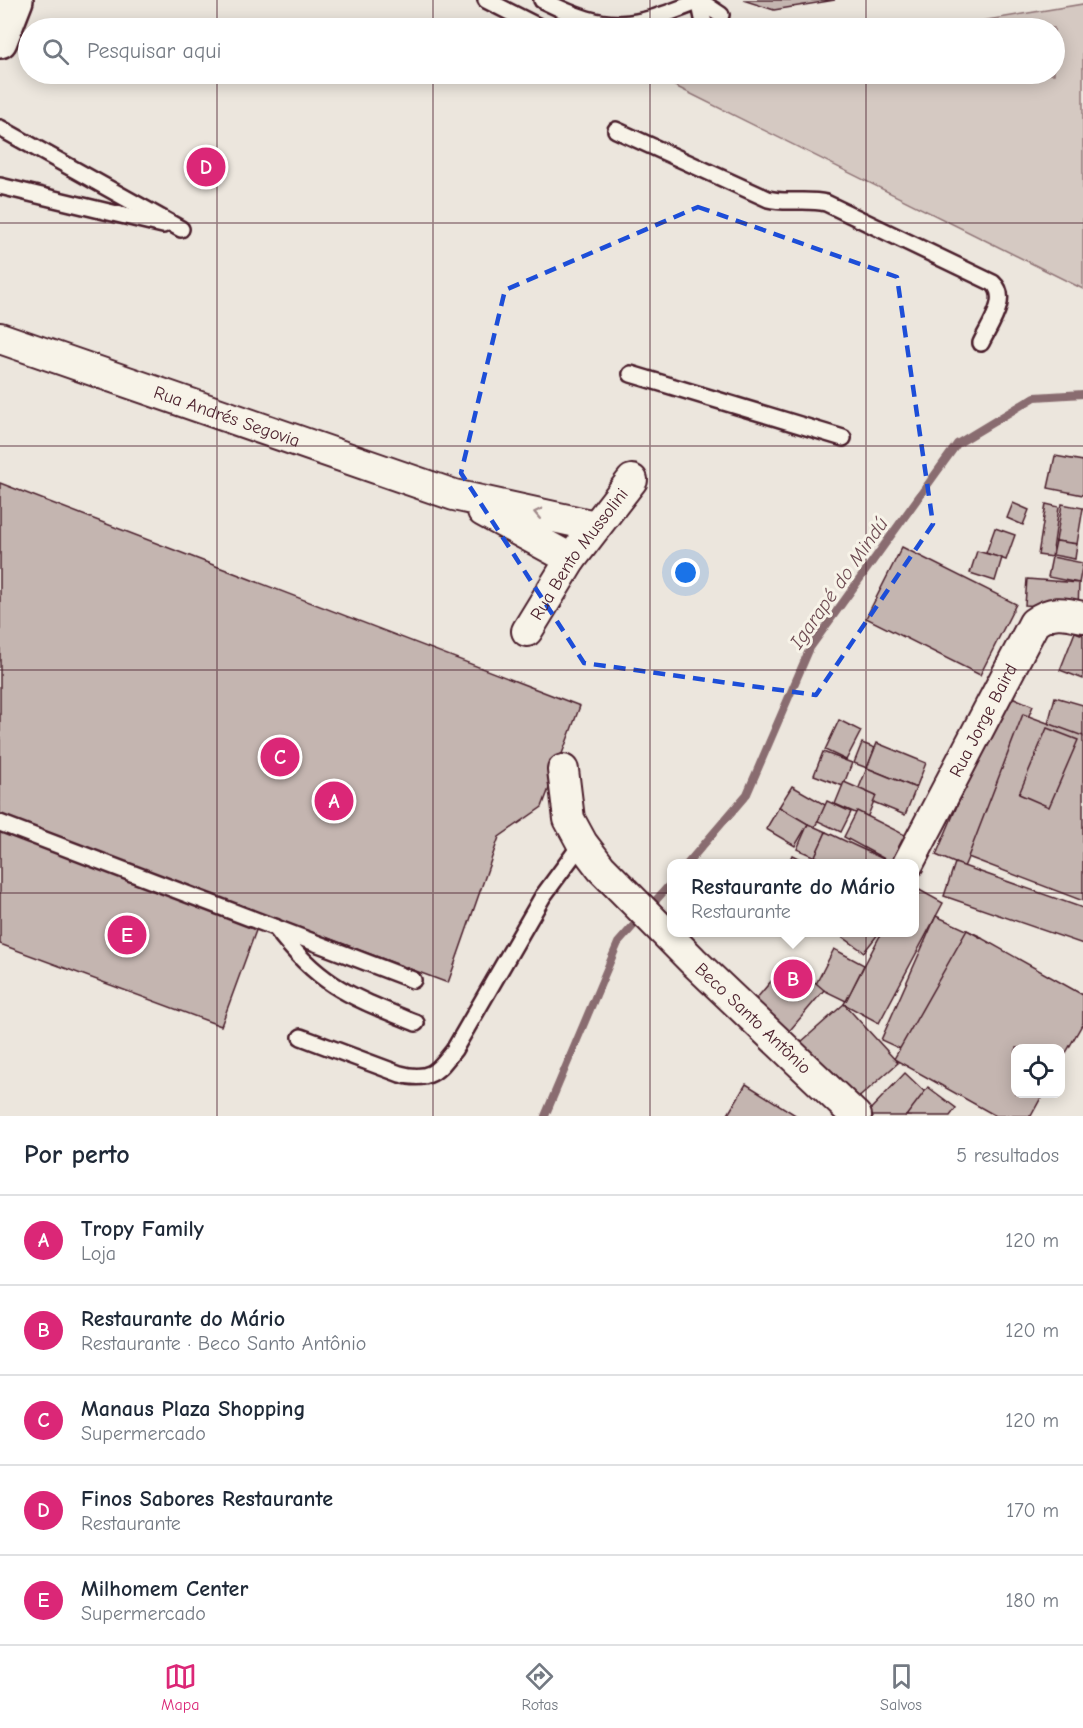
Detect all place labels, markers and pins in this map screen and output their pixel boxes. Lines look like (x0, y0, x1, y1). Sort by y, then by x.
pin: D (186, 144, 226, 190)
pin: C (260, 734, 300, 780)
pin: A (314, 778, 354, 824)
pin: E (108, 912, 146, 958)
pin: B (774, 956, 812, 1002)

